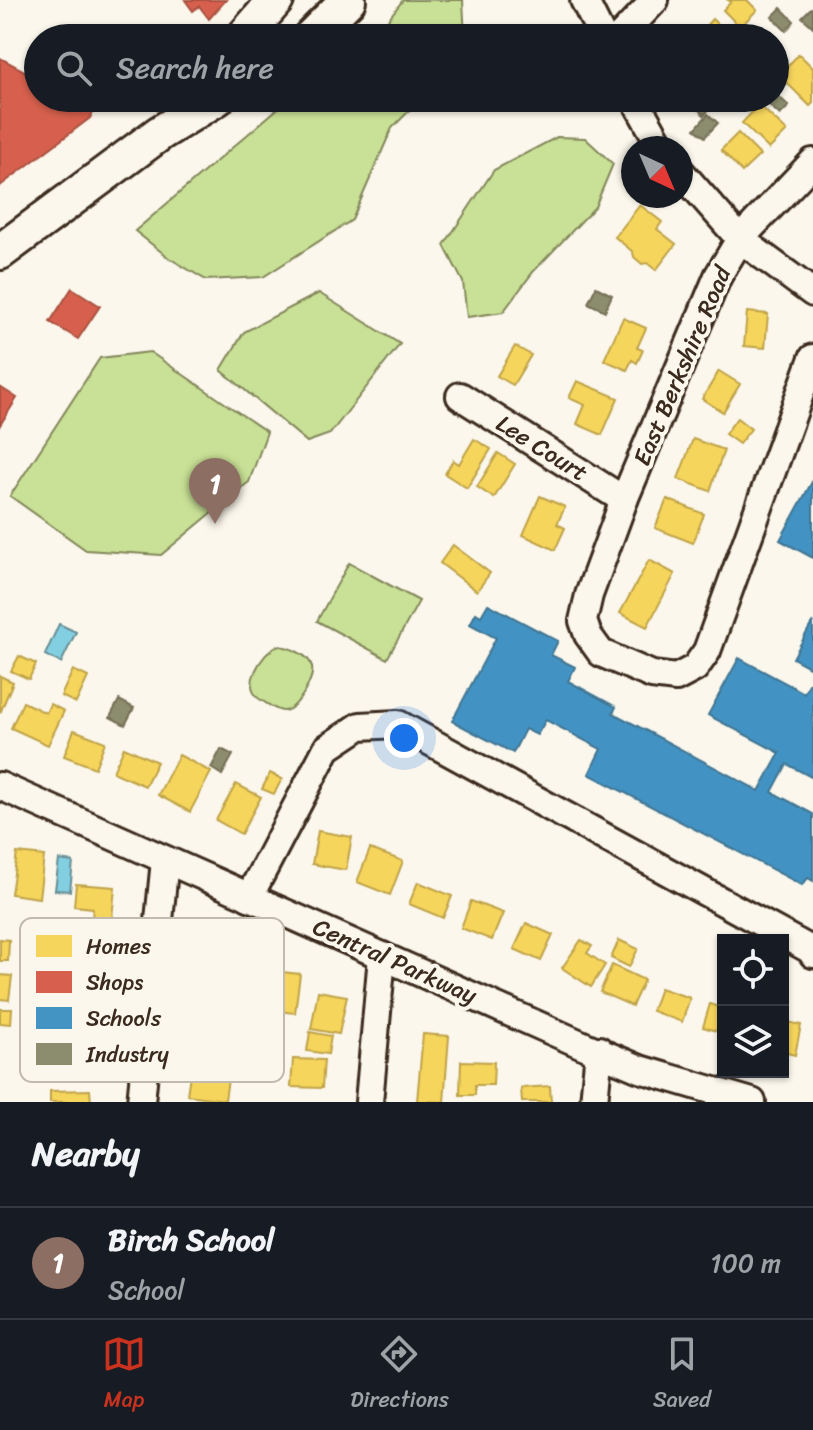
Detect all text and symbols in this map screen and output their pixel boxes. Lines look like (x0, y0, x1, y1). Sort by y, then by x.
search box (24, 24, 789, 112)
text: Search here (116, 41, 274, 95)
icon: search (52, 46, 96, 90)
north arrow (621, 136, 693, 208)
street label: East Berkshire Road (621, 258, 744, 472)
street label: Lee Court (488, 403, 596, 493)
pin: 1 (189, 458, 241, 524)
your location (384, 718, 424, 758)
street label: Central Parkway (306, 906, 484, 1016)
legend (20, 918, 284, 1082)
text: Homes (86, 927, 152, 966)
map controls (717, 934, 789, 1078)
button: locate (717, 934, 789, 1006)
text: Shops (86, 963, 143, 1002)
text: Schools (86, 999, 162, 1038)
button: layers (717, 1006, 789, 1078)
text: Industry (85, 1035, 170, 1074)
text: Nearby (32, 1124, 140, 1184)
text: Birch School (108, 1213, 275, 1267)
text: 1 (52, 1240, 64, 1286)
text: 100 m (710, 1240, 781, 1286)
text: School (108, 1267, 185, 1313)
tab: Map (102, 1332, 146, 1419)
tab: Directions (350, 1332, 449, 1419)
tab: Saved (653, 1332, 711, 1419)

